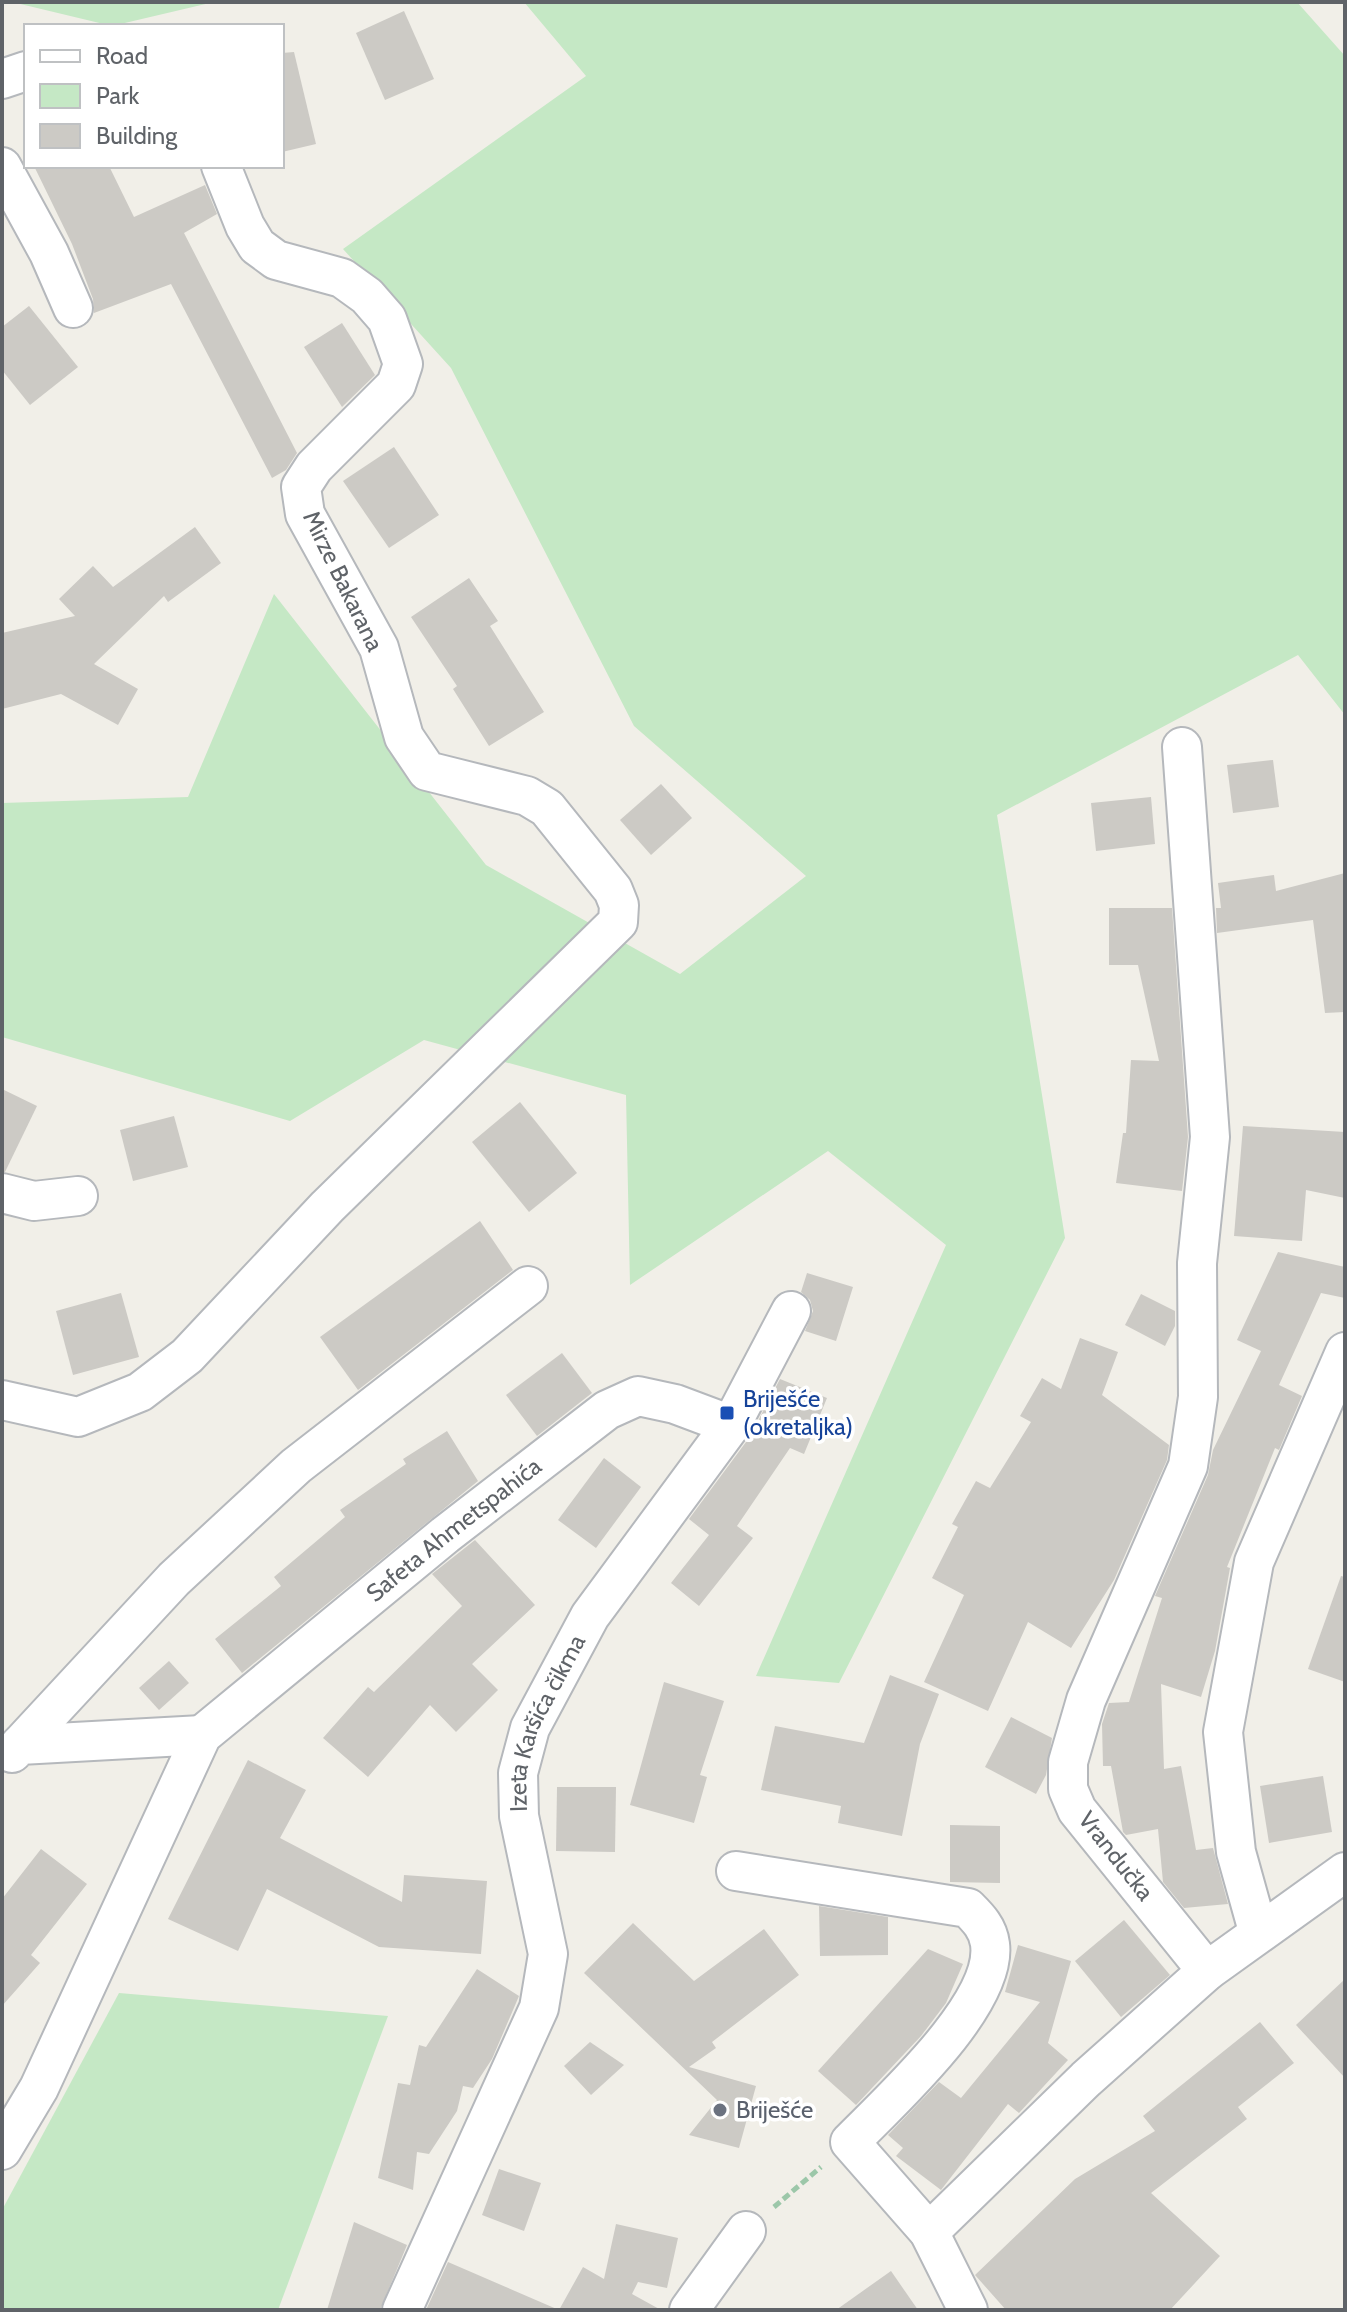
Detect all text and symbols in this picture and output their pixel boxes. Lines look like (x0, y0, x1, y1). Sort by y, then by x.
legend (24, 24, 284, 168)
text: Road (96, 41, 148, 70)
text: Park (96, 81, 139, 110)
text: Building (96, 121, 178, 150)
street label: Mirze Bakarana (297, 506, 390, 656)
place label: Briješće (okretaljka) (743, 1384, 853, 1441)
marker: Briješće (okretaljka) (718, 1404, 736, 1422)
street label: Safeta Ahmetspahića (360, 1451, 547, 1608)
street label: Izeta Karšića čikma (503, 1629, 592, 1812)
street label: Vrandučka (1073, 1805, 1160, 1906)
place label: Briješće (736, 2095, 813, 2124)
marker: Briješće (711, 2101, 729, 2119)

